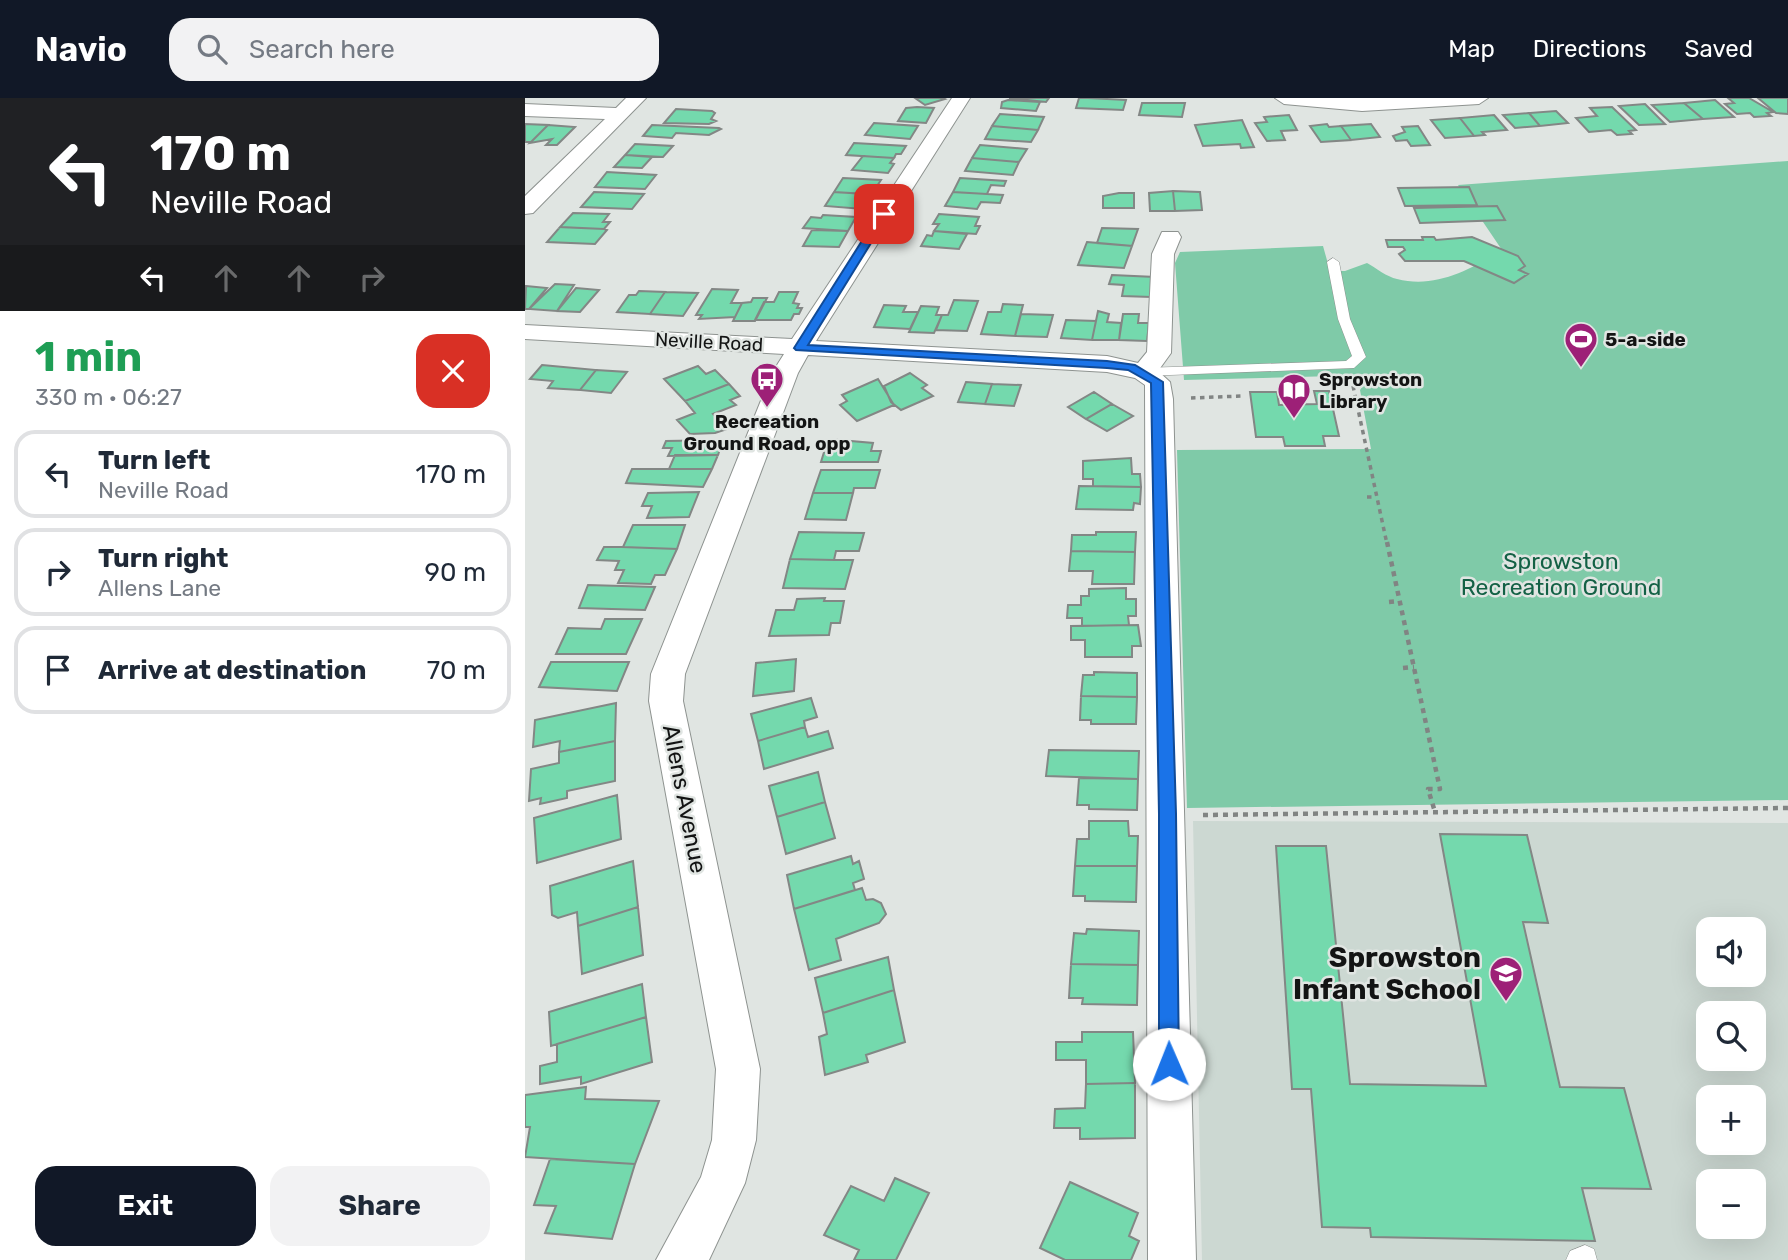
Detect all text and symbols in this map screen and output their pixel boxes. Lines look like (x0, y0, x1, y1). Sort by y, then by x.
search box (169, 18, 659, 81)
text: Navio (35, 30, 127, 69)
icon: search (193, 30, 231, 68)
text: Search here (249, 34, 395, 65)
text: Map (1448, 35, 1495, 63)
text: Directions (1533, 35, 1646, 63)
text: Saved (1684, 35, 1753, 63)
text: 170 m (150, 124, 291, 182)
icon: left (35, 126, 126, 217)
text: Neville Road (150, 183, 332, 221)
pin (854, 184, 914, 244)
icon: arrive (865, 195, 903, 233)
icon: left (134, 259, 172, 297)
icon: ahead (207, 259, 245, 297)
icon: ahead (280, 259, 318, 297)
icon: right (353, 259, 391, 297)
sports icon: 5-a-side (1562, 320, 1600, 369)
street label: Neville Road (654, 328, 764, 356)
place label: 5-a-side (1605, 328, 1686, 351)
text: 1 min (35, 332, 142, 382)
button: close (416, 334, 490, 408)
bus stop icon: Recreation Ground Road, opp (748, 360, 786, 409)
place label: Sprowston Library (1319, 368, 1422, 413)
library icon: Sprowston Library (1275, 371, 1313, 420)
text: 330 m · 06:27 (35, 383, 182, 411)
place label: Recreation Ground Road, opp (684, 410, 851, 455)
text: Turn left (98, 445, 210, 476)
icon: left (39, 455, 77, 493)
text: 170 m (416, 459, 486, 490)
text: Neville Road (98, 476, 229, 504)
text: Turn right (98, 543, 228, 574)
park label: Sprowston Recreation Ground (1461, 547, 1661, 601)
icon: right (39, 553, 77, 591)
text: 90 m (425, 557, 486, 588)
text: Allens Lane (98, 574, 221, 602)
icon: arrive (39, 651, 77, 689)
text: Arrive at destination (98, 655, 366, 686)
text: 70 m (427, 655, 486, 686)
street label: Allens Avenue (657, 722, 713, 876)
map controls (1696, 917, 1766, 1239)
button: sound (1696, 917, 1766, 987)
place label: Sprowston Infant School (1293, 941, 1481, 1006)
school or university icon: Sprowston Infant School (1487, 954, 1525, 1003)
button: search (1696, 1001, 1766, 1071)
position arrow (1132, 1027, 1206, 1101)
button: + (1696, 1085, 1766, 1155)
button: Exit (35, 1166, 256, 1246)
button: Share (270, 1166, 490, 1246)
button: − (1696, 1169, 1766, 1239)

